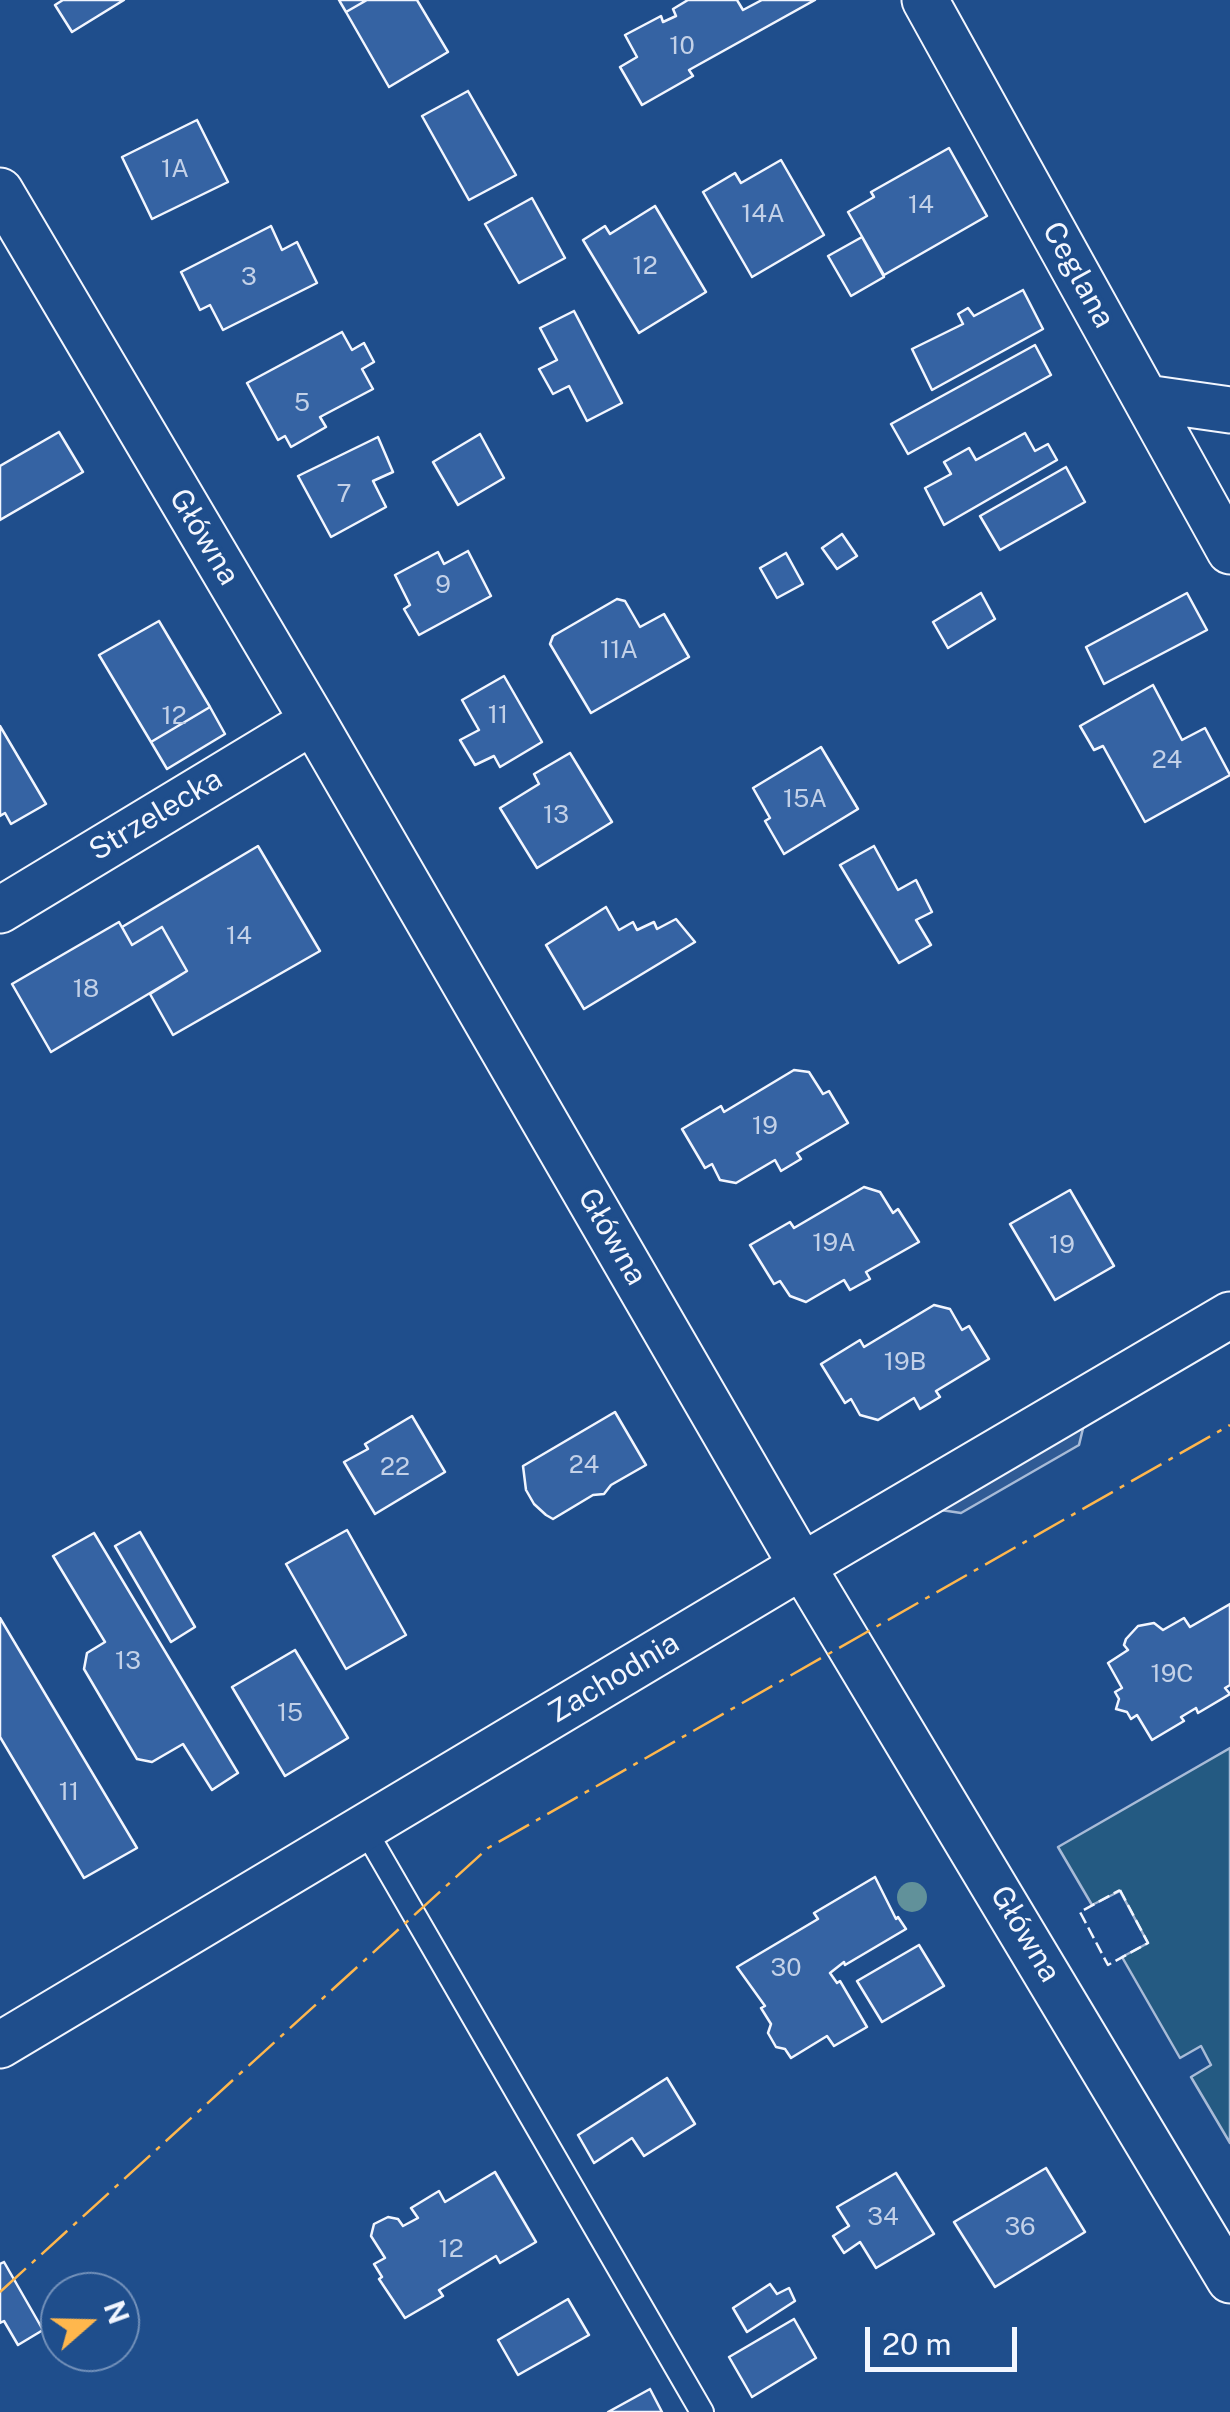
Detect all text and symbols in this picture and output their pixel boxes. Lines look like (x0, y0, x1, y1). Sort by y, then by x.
house number: 10 (669, 31, 695, 61)
house number: 1A (161, 154, 189, 184)
house number: 14 (908, 190, 934, 220)
house number: 14A (741, 199, 785, 229)
street label: Ceglana (1034, 216, 1122, 334)
house number: 12 (632, 251, 658, 281)
house number: 3 (241, 262, 257, 292)
house number: 5 (294, 388, 310, 418)
house number: 7 (336, 479, 352, 509)
street label: Główna (161, 482, 247, 592)
house number: 9 (435, 570, 451, 600)
house number: 11A (600, 635, 638, 665)
house number: 11 (488, 700, 508, 730)
house number: 12 (161, 701, 187, 731)
house number: 24 (1152, 745, 1182, 775)
street label: Strzelecka (83, 761, 229, 869)
house number: 15A (783, 784, 827, 814)
house number: 13 (543, 800, 569, 830)
house number: 14 (226, 921, 252, 951)
house number: 18 (73, 974, 99, 1004)
house number: 19 (752, 1111, 778, 1141)
street label: Główna (570, 1182, 654, 1292)
house number: 19A (812, 1228, 856, 1258)
house number: 19 (1049, 1230, 1075, 1260)
house number: 19B (884, 1347, 926, 1377)
house number: 24 (569, 1450, 599, 1480)
house number: 22 (380, 1452, 410, 1482)
street label: Zachodnia (542, 1625, 686, 1731)
house number: 13 (115, 1646, 141, 1676)
house number: 19C (1151, 1659, 1193, 1689)
house number: 15 (277, 1698, 303, 1728)
house number: 11 (59, 1777, 79, 1807)
street label: Główna (982, 1879, 1068, 1989)
house number: 30 (771, 1953, 801, 1983)
house number: 34 (867, 2202, 899, 2232)
house number: 36 (1004, 2212, 1036, 2242)
house number: 12 (438, 2234, 464, 2264)
north arrow (40, 2272, 140, 2372)
text: N (98, 2296, 136, 2328)
scale bar (870, 2307, 1022, 2369)
text: 20 m (882, 2326, 951, 2362)

